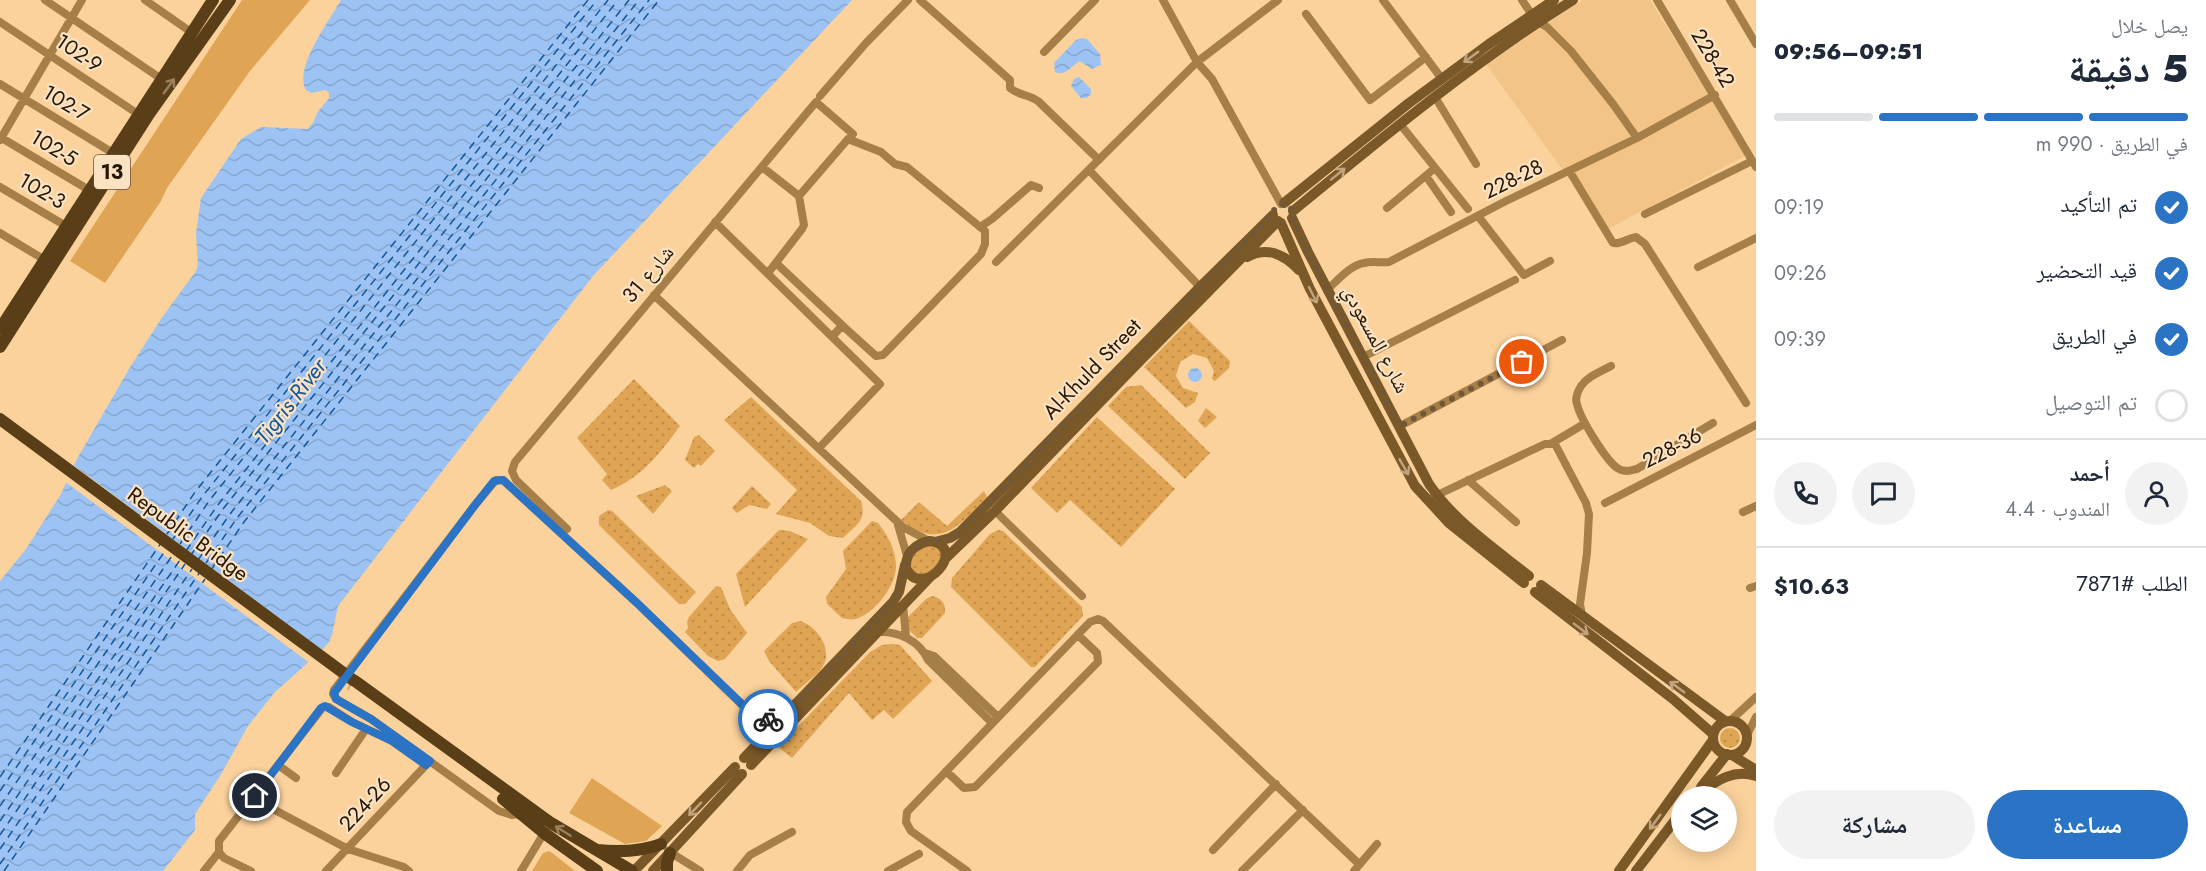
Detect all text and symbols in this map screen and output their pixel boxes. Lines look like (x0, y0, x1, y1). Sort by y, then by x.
text: يصل خلال (2111, 12, 2188, 41)
street label: 228-42 (1684, 23, 1742, 93)
street label: 102-9 (50, 26, 108, 80)
text: 09:51–09:56 (1774, 35, 1923, 67)
text: 5 دقيقة (2068, 40, 2188, 97)
one-way arrow (1464, 51, 1480, 63)
street label: 102-7 (37, 77, 95, 129)
one-way arrow (163, 79, 175, 95)
street label: 102-5 (25, 122, 83, 174)
text: في الطريق · 990 m (2036, 130, 2188, 159)
street label: 228-28 (1478, 152, 1548, 206)
road number: 13 (94, 155, 130, 189)
street label: 102-3 (13, 166, 71, 216)
one-way arrow (1330, 167, 1345, 181)
text: تم التأكيد (2060, 188, 2137, 220)
icon: check (2155, 191, 2188, 224)
text: 09:19 (1774, 193, 1824, 222)
street label: شارع 31 (615, 239, 681, 309)
text: قيد التحضير (2036, 254, 2137, 286)
icon: check (2155, 257, 2188, 290)
text: 09:26 (1774, 259, 1826, 288)
street label: شارع المسعودي (1334, 280, 1417, 399)
one-way arrow (1308, 286, 1320, 304)
street label: Al-Khuld Street (1036, 312, 1148, 426)
text: في الطريق (2052, 320, 2137, 352)
icon: check (2155, 323, 2188, 356)
text: 09:39 (1774, 325, 1826, 354)
pin (1496, 336, 1547, 387)
icon: bag (1505, 345, 1538, 378)
water label: Tigris River (246, 350, 335, 450)
text: تم التوصيل (2045, 386, 2137, 418)
street label: 228-36 (1637, 420, 1707, 476)
text: أحمد (2070, 457, 2110, 489)
one-way arrow (1399, 458, 1410, 476)
button: phone (1774, 462, 1837, 525)
button: chat (1852, 462, 1915, 525)
button: person (2125, 462, 2188, 525)
street label: Republic Bridge (121, 480, 255, 588)
text: المندوب · 4.4 (2005, 495, 2110, 524)
text: الطلب #7871 (2076, 567, 2188, 599)
text: $10.63 (1774, 570, 1849, 602)
one-way arrow (1572, 622, 1588, 635)
one-way arrow (1670, 681, 1686, 693)
courier (738, 689, 798, 749)
icon: bike (752, 703, 785, 736)
pin (229, 770, 280, 821)
street label: 224-26 (332, 770, 398, 838)
icon: home (238, 779, 271, 812)
map controls (1671, 786, 1737, 852)
button: layers (1671, 786, 1737, 852)
button: مشاركة (1774, 790, 1975, 859)
button: مساعدة (1987, 790, 2188, 859)
one-way arrow (687, 801, 702, 816)
one-way arrow (1649, 813, 1661, 829)
one-way arrow (555, 825, 572, 837)

